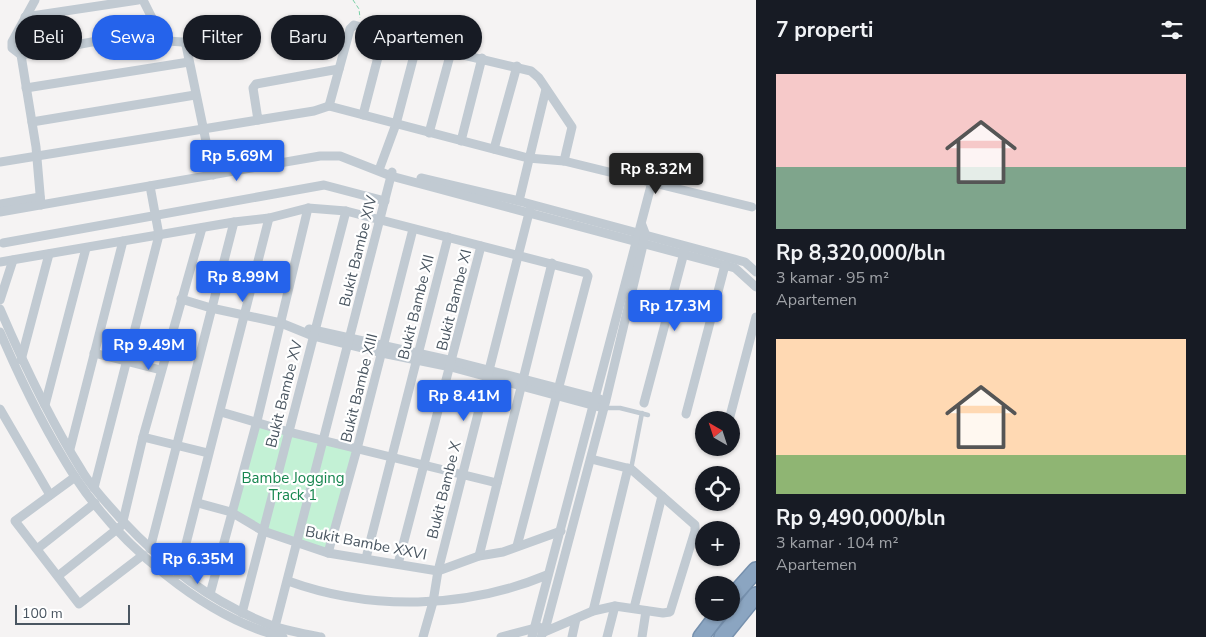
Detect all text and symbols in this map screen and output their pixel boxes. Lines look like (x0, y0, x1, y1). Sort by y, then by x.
chip: Beli (15, 15, 82, 60)
chip: Sewa (92, 15, 173, 60)
chip: Filter (183, 15, 261, 60)
chip: Baru (271, 15, 345, 60)
chip: Apartemen (355, 15, 482, 60)
text: 7 properti (776, 16, 873, 44)
icon: filters (1158, 16, 1186, 44)
icon: home (936, 107, 1026, 197)
pin: Rp 5.69M (185, 140, 289, 182)
text: Rp 5.69M (201, 145, 273, 167)
pin: Rp 8.32M (604, 152, 708, 195)
text: Rp 8.32M (620, 158, 692, 180)
street label: Bukit Bambe XIV (334, 193, 382, 309)
text: Rp 8,320,000/bln (776, 239, 945, 267)
street label: Bukit Bambe XI (432, 247, 476, 353)
street label: Bukit Bambe XII (393, 252, 439, 362)
pin: Rp 8.99M (191, 260, 295, 303)
text: Rp 8.99M (207, 266, 279, 288)
text: 3 kamar · 95 m² (776, 267, 889, 289)
text: Apartemen (776, 289, 857, 311)
pin: Rp 17.3M (623, 290, 727, 332)
text: Rp 17.3M (639, 295, 711, 317)
pin: Rp 9.49M (97, 328, 201, 371)
street label: Bukit Bambe XIII (336, 332, 382, 444)
text: Rp 9.49M (113, 334, 185, 356)
street label: Bukit Bambe XV (261, 338, 307, 450)
icon: home (936, 372, 1026, 462)
pin: Rp 8.41M (412, 380, 516, 422)
text: Rp 8.41M (428, 385, 500, 407)
north arrow (695, 411, 740, 456)
map controls (695, 411, 740, 621)
street label: Bukit Bambe X (422, 439, 466, 541)
button: locate (695, 466, 740, 511)
park label: Bambe Jogging Track 1 (241, 468, 345, 505)
text: Rp 9,490,000/bln (776, 504, 945, 532)
street label: Bukit Bambe XXVI (303, 521, 429, 565)
button: + (695, 521, 740, 566)
text: 3 kamar · 104 m² (776, 532, 899, 554)
pin: Rp 6.35M (146, 542, 250, 585)
text: Rp 6.35M (162, 548, 234, 570)
text: Apartemen (776, 554, 857, 576)
button: − (695, 576, 740, 621)
scale bar (15, 602, 130, 625)
text: 100 m (22, 604, 63, 623)

